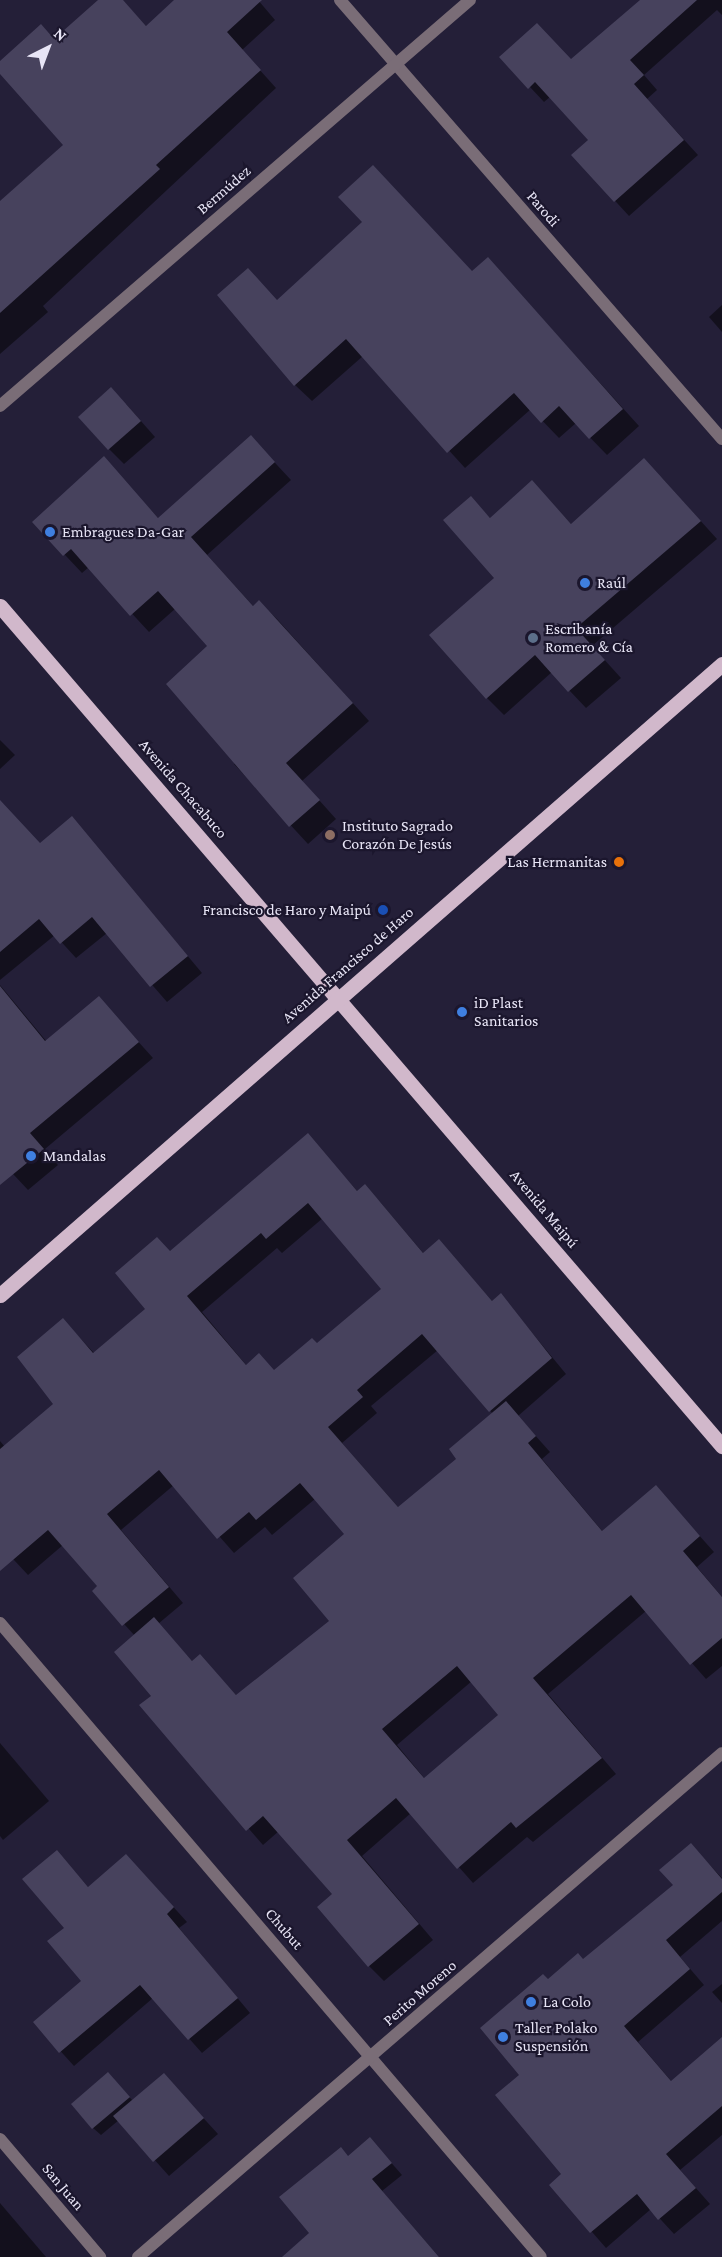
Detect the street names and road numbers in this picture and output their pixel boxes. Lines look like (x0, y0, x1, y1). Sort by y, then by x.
street label: Bermúdez (193, 161, 255, 219)
street label: Parodi (522, 187, 564, 231)
street label: Avenida Chacabuco (135, 735, 231, 843)
street label: Avenida Francisco de Haro (278, 903, 418, 1027)
street label: Avenida Maipú (506, 1166, 582, 1252)
street label: Chubut (261, 1904, 307, 1954)
street label: Perito Moreno (379, 1956, 461, 2030)
street label: San Juan (38, 2159, 88, 2215)

